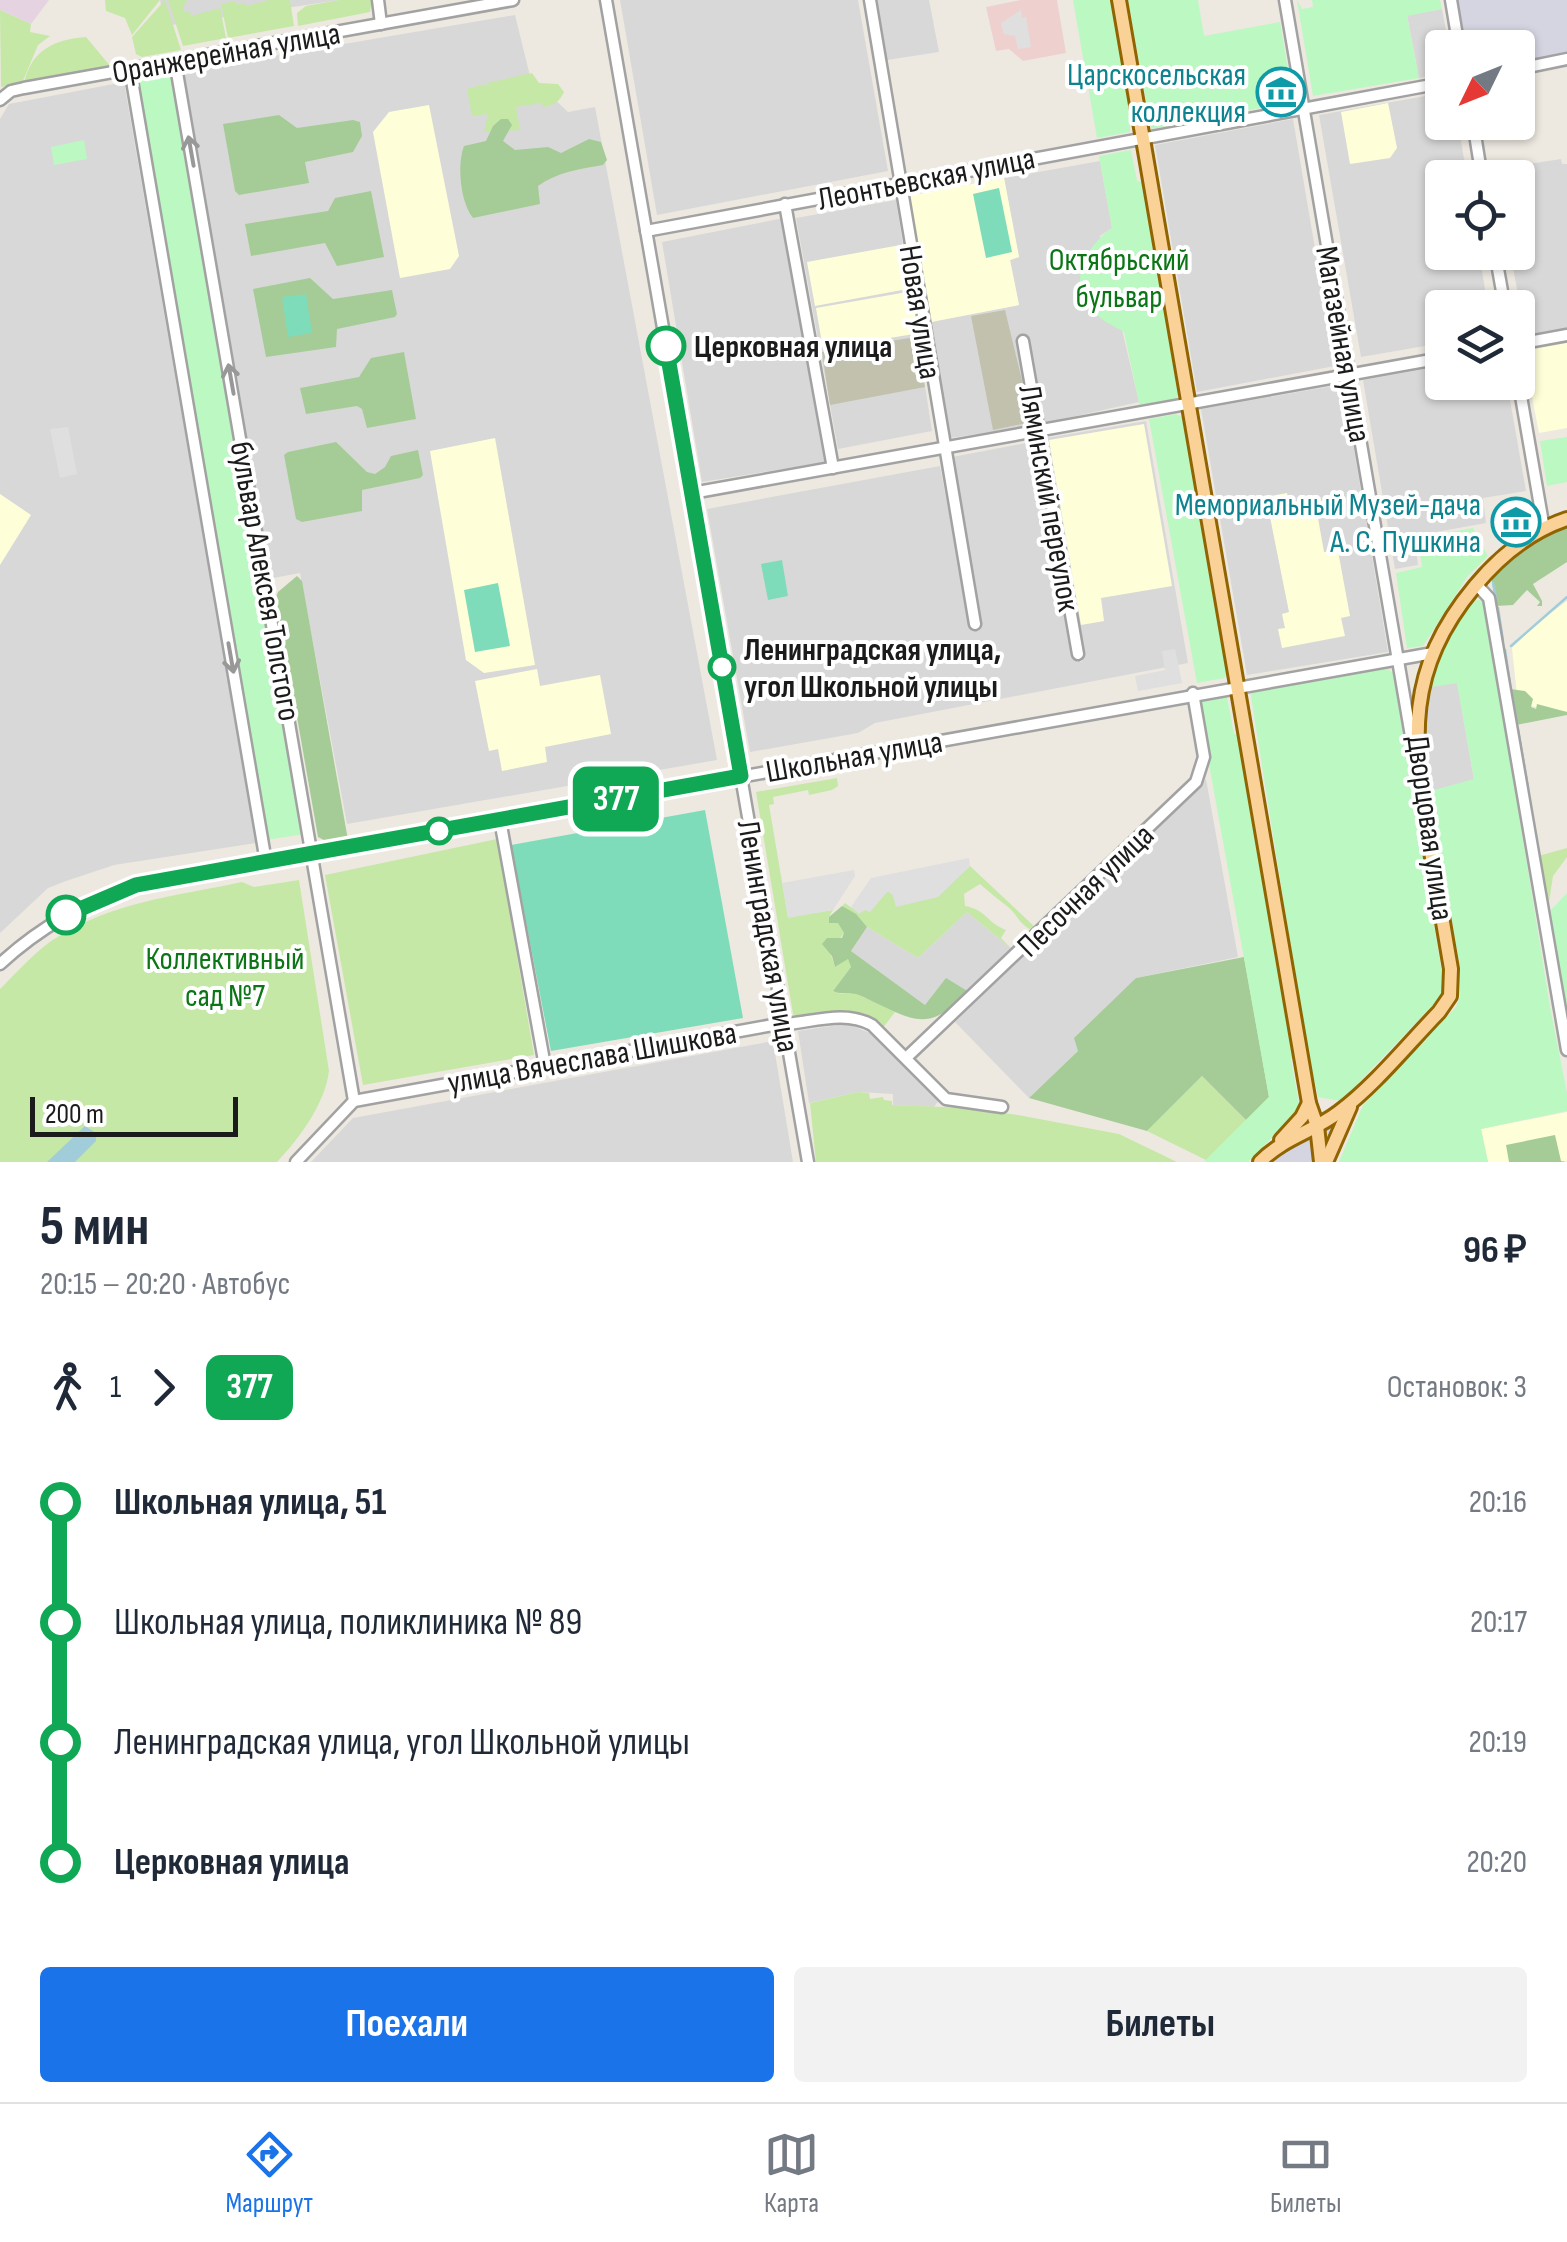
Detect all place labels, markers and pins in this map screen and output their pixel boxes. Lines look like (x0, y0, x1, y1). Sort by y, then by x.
place label: Царскосельская коллекция (1067, 56, 1246, 132)
museum icon: Царскосельская коллекция (1255, 66, 1307, 118)
marker: Церковная улица (647, 327, 685, 365)
place label: Церковная улица (694, 328, 892, 367)
place label: Мемориальный Музей-дача А. С. Пушкина (1175, 486, 1481, 562)
museum icon: Мемориальный Музей-дача А. С. Пушкина (1490, 496, 1542, 548)
place label: Ленинградская улица, угол Школьной улицы (744, 631, 1001, 707)
marker: Ленинградская улица, угол Школьной улицы (709, 654, 735, 680)
unlabelled marker (426, 818, 452, 844)
unlabelled marker (47, 896, 85, 934)

